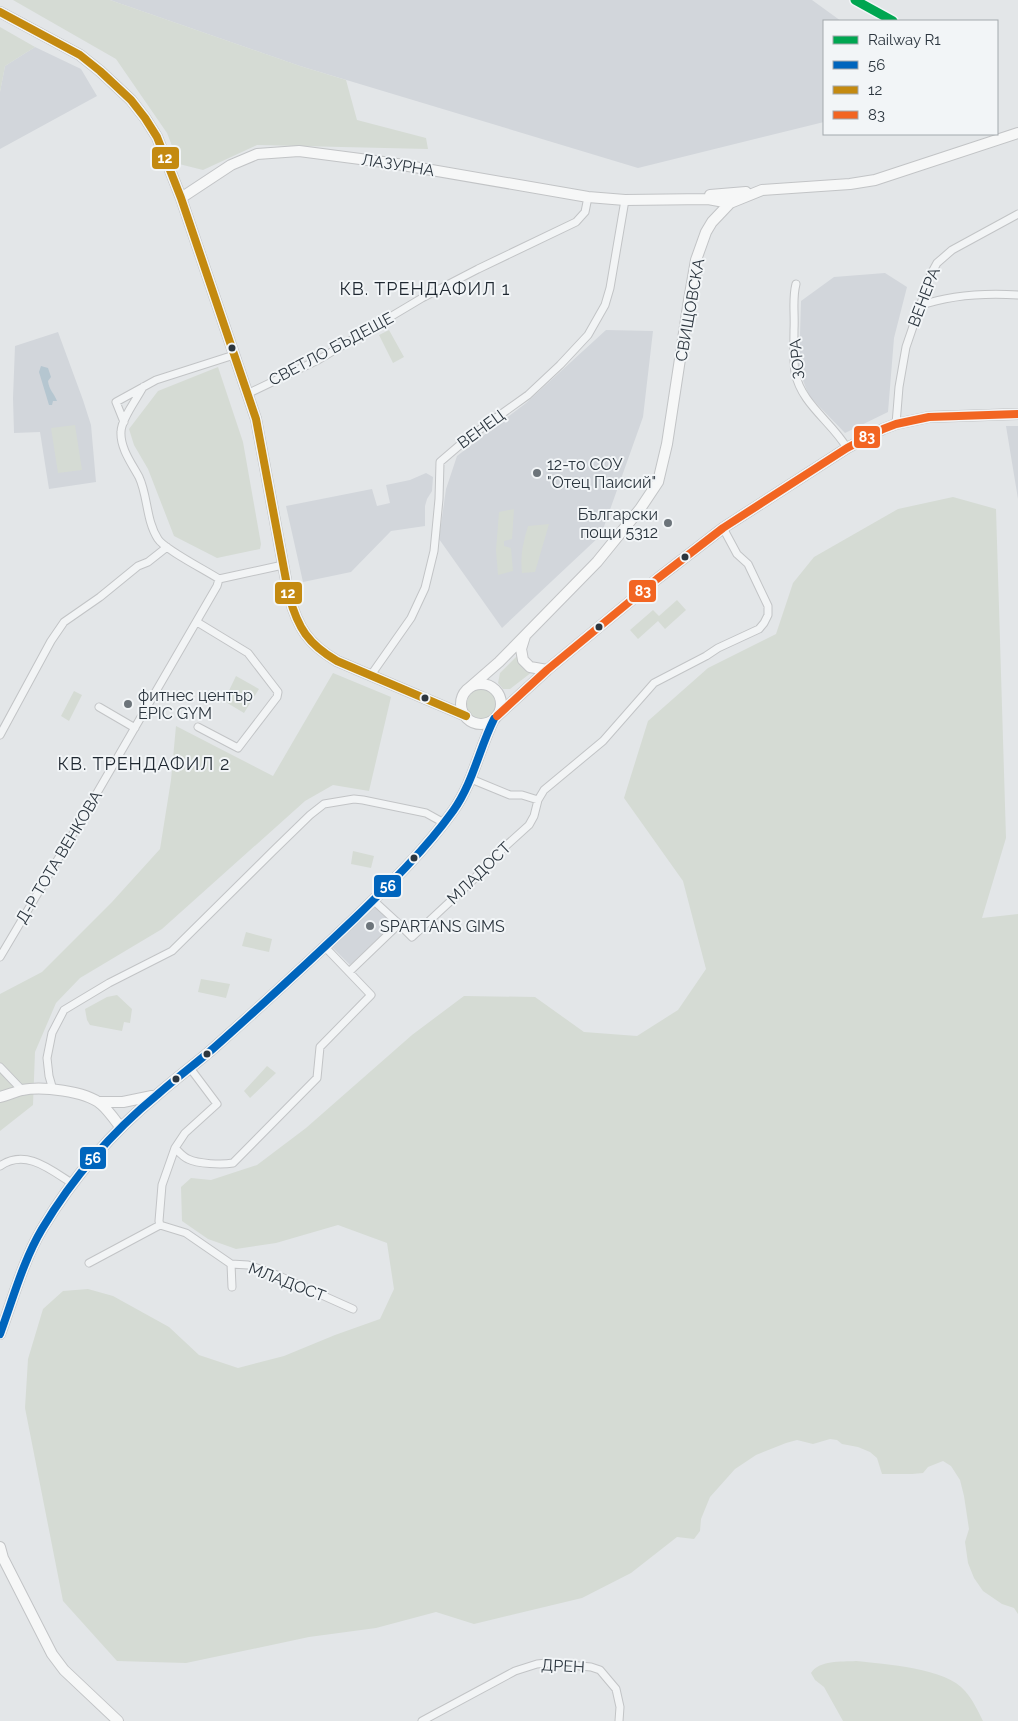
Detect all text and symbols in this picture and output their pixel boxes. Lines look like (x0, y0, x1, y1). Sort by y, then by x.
legend (823, 20, 998, 135)
text: Railway R1 (868, 31, 941, 49)
text: 56 (868, 56, 885, 74)
text: 12 (868, 81, 882, 99)
text: 83 (868, 106, 885, 124)
line badge: 12 (151, 146, 180, 170)
text: 12 (158, 150, 173, 166)
street label: ЛАЗУРНА (360, 150, 436, 180)
street label: СВИЩОВСКА (672, 257, 708, 363)
street label: ВЕНЕРА (904, 265, 944, 329)
district label: КВ. ТРЕНДАФИЛ 1 (339, 278, 511, 299)
street label: СВЕТЛО БЪДЕЩЕ (266, 308, 397, 390)
street label: ЗОРА (785, 338, 809, 380)
unlabelled marker (227, 343, 237, 353)
street label: ВЕНЕЦ (454, 405, 509, 452)
line badge: 83 (853, 425, 881, 449)
text: 83 (859, 429, 875, 445)
place label: 12-то СОУ "Отец Паисий" (547, 455, 656, 492)
marker: 12-то СОУ "Отец Паисий" (531, 467, 543, 479)
place label: Български пощи 5312 (578, 505, 658, 542)
marker: Български пощи 5312 (662, 517, 674, 529)
unlabelled marker (680, 552, 690, 562)
line badge: 83 (628, 579, 657, 603)
line badge: 12 (274, 581, 303, 605)
text: 83 (635, 583, 651, 599)
text: 12 (281, 585, 296, 601)
unlabelled marker (594, 622, 604, 632)
place label: фитнес център EPIC GYM (138, 686, 253, 723)
unlabelled marker (420, 693, 430, 703)
marker: фитнес център EPIC GYM (122, 698, 134, 710)
district label: КВ. ТРЕНДАФИЛ 2 (58, 753, 230, 774)
street label: Д-Р ТОТА ВЕНКОВА (12, 787, 106, 927)
street label: МЛАДОСТ (443, 838, 515, 908)
unlabelled marker (409, 853, 419, 863)
line badge: 56 (373, 874, 402, 898)
text: 56 (380, 878, 396, 894)
place label: SPARTANS GIMS (380, 917, 505, 936)
marker: SPARTANS GIMS (364, 920, 376, 932)
unlabelled marker (202, 1049, 212, 1059)
unlabelled marker (171, 1074, 181, 1084)
line badge: 56 (79, 1146, 107, 1170)
text: 56 (85, 1150, 101, 1166)
street label: МЛАДОСТ (246, 1259, 329, 1306)
street label: ДРЕН (541, 1655, 585, 1677)

